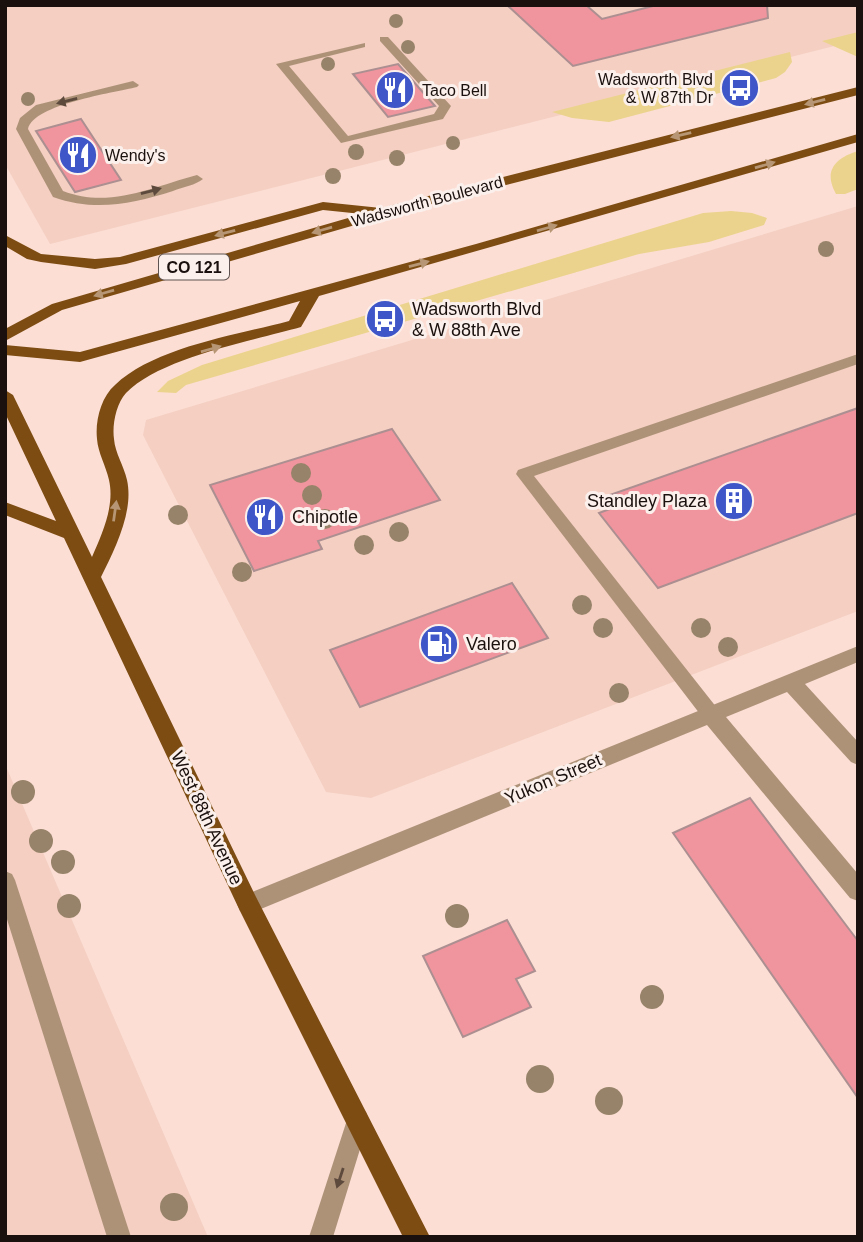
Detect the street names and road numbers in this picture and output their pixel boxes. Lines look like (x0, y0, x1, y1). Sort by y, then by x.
street label: Wadsworth Boulevard (350, 173, 505, 230)
road number: CO 121 (159, 255, 229, 280)
street label: West 88th Avenue (167, 748, 247, 888)
street label: Yukon Street (502, 750, 604, 808)

